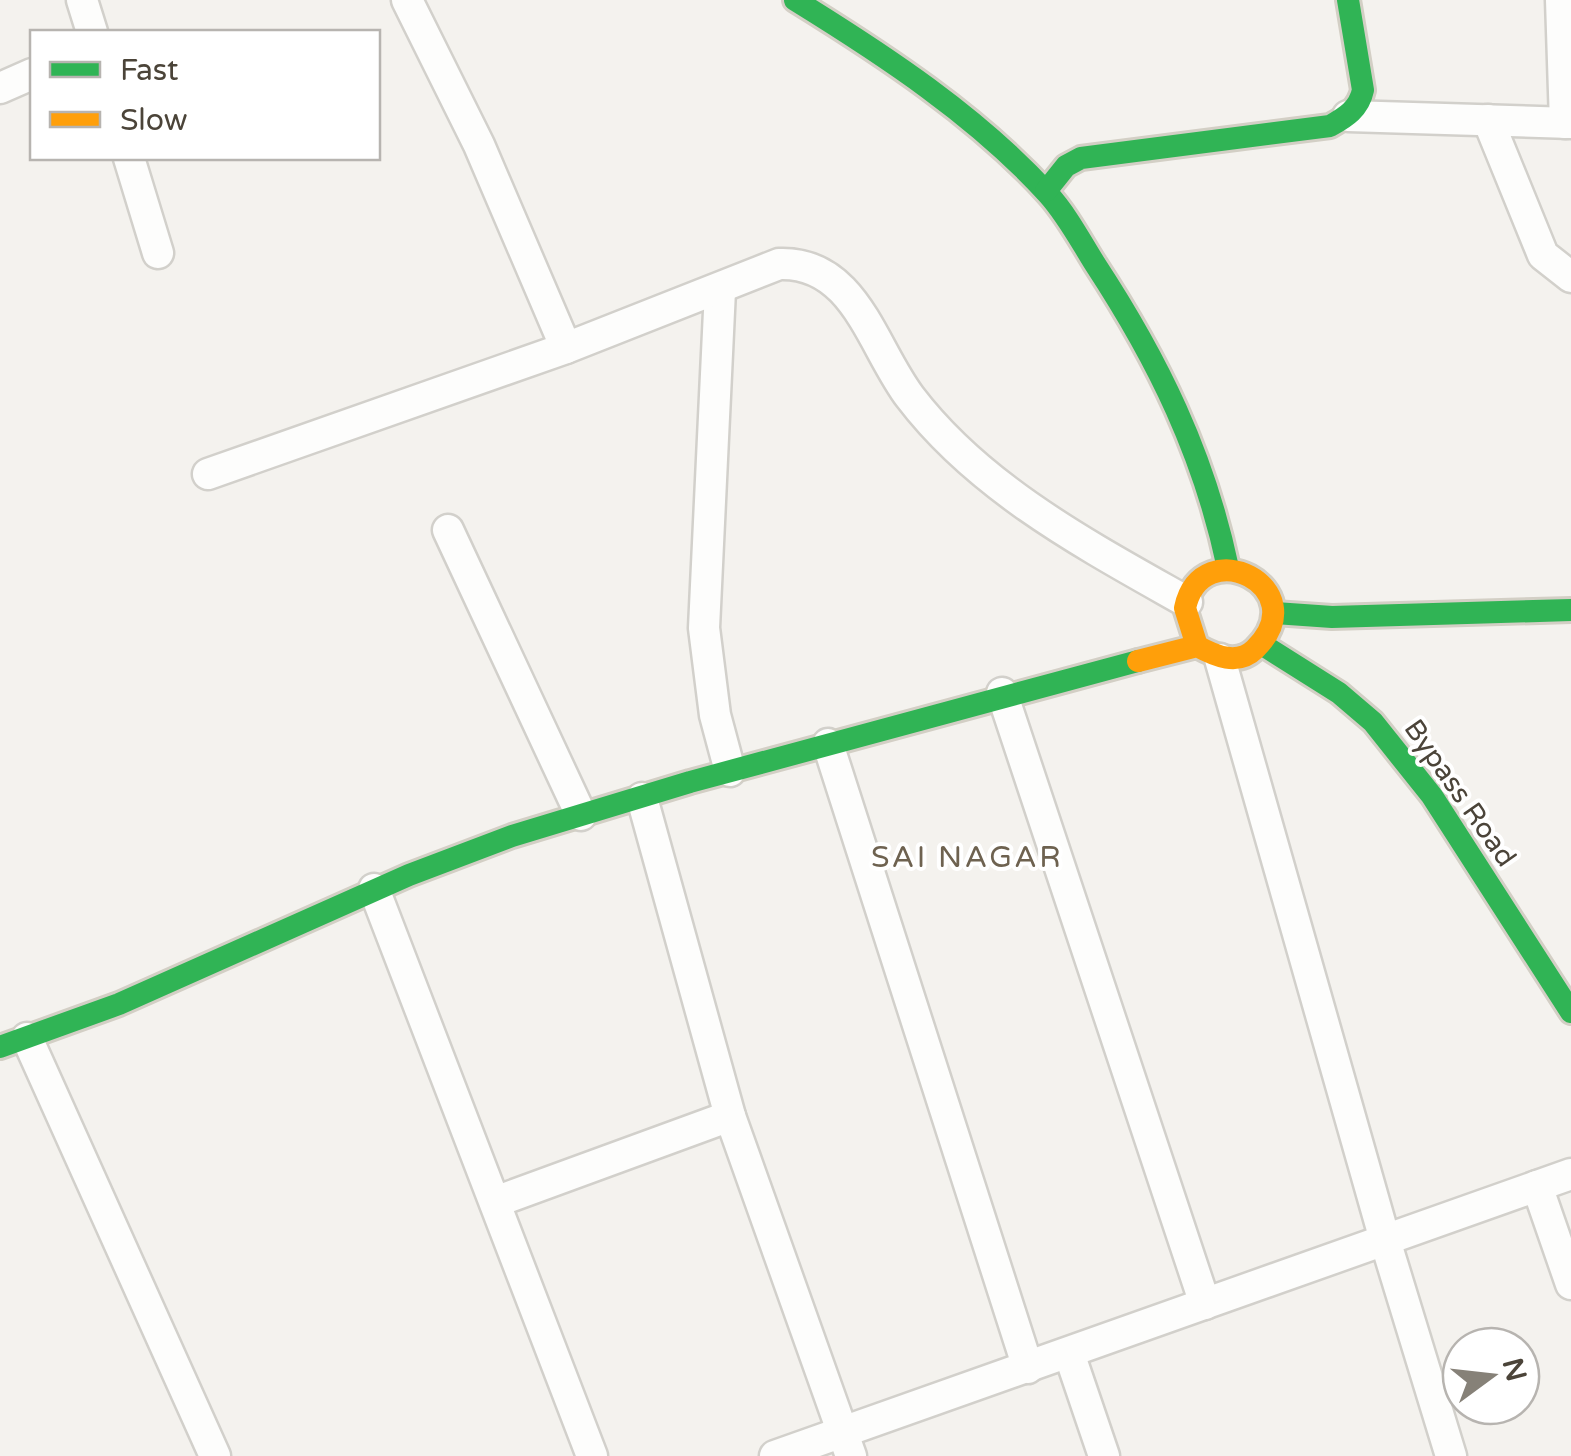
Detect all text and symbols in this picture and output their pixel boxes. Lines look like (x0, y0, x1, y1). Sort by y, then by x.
legend (30, 30, 380, 160)
text: Fast (120, 52, 179, 89)
text: Slow (120, 102, 188, 139)
street label: Bypass Road (1397, 713, 1523, 873)
district label: SAI NAGAR (871, 839, 1063, 876)
north arrow (1441, 1326, 1541, 1426)
text: N (1495, 1355, 1534, 1385)

